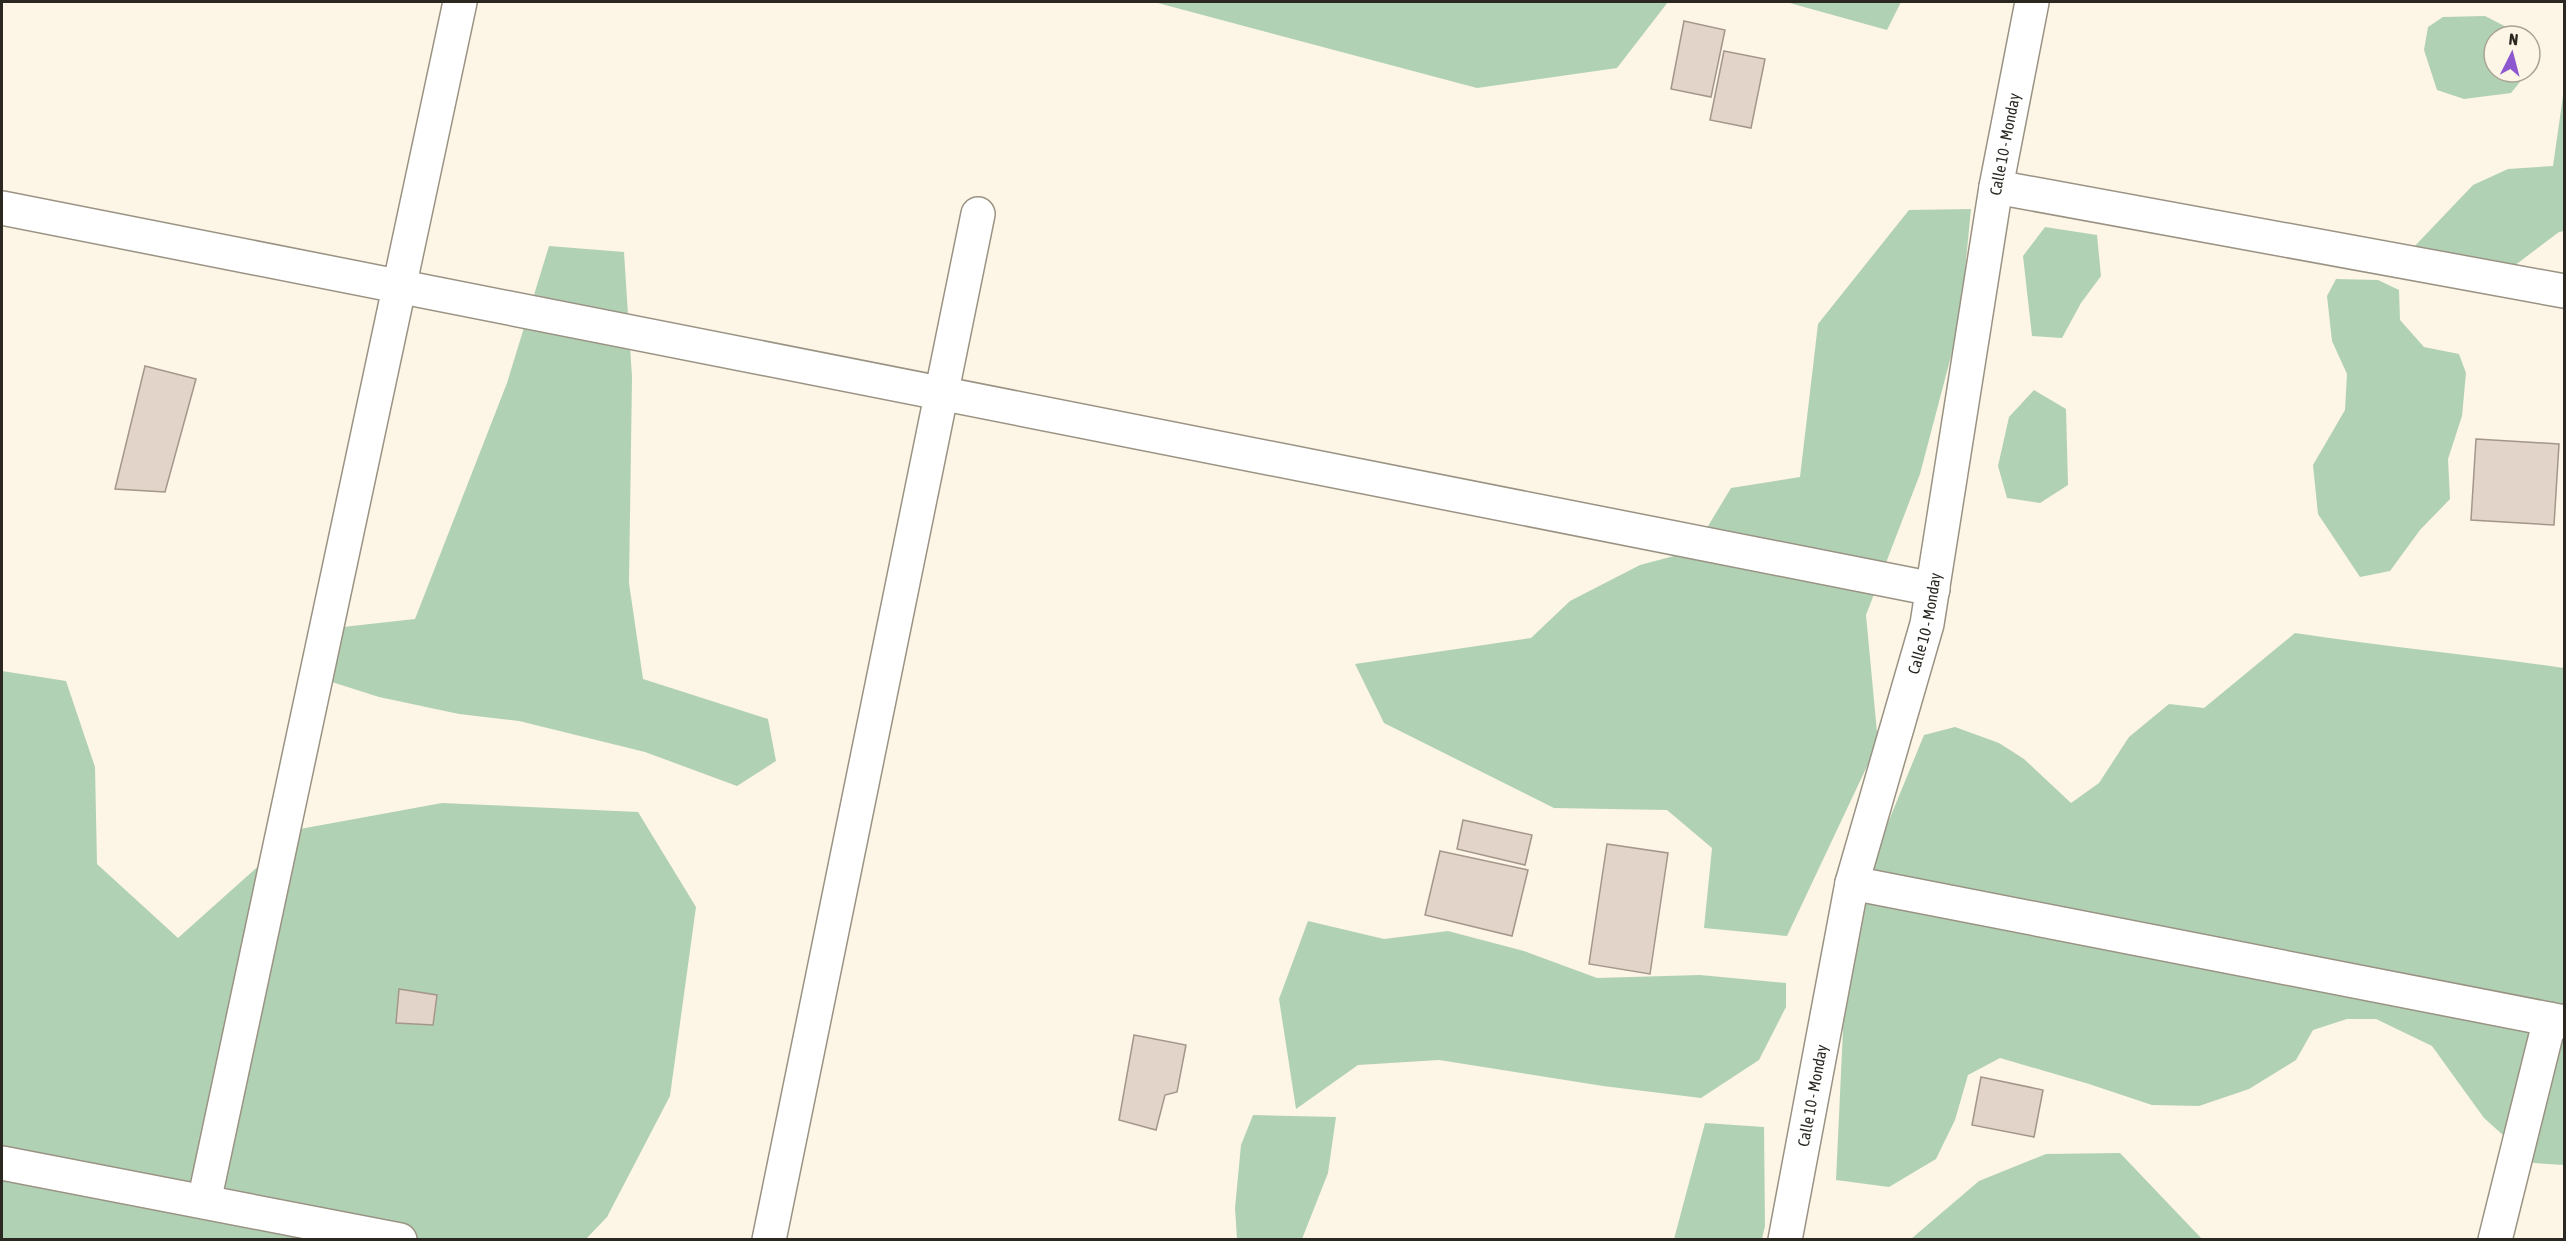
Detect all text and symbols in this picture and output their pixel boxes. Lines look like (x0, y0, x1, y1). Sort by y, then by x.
north arrow (2482, 24, 2542, 84)
text: N (2508, 30, 2519, 49)
street label: Calle 10 - Monday (1986, 91, 2024, 196)
street label: Calle 10 - Monday (1904, 571, 1945, 676)
street label: Calle 10 - Monday (1794, 1043, 1832, 1148)

